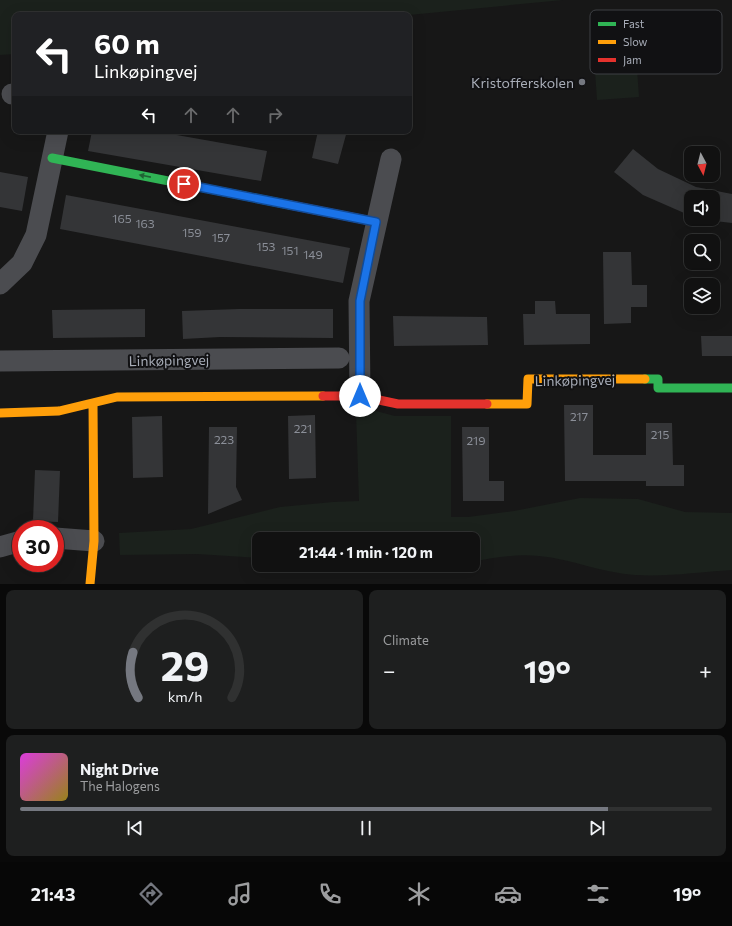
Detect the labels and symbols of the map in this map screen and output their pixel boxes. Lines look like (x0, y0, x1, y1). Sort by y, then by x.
legend (590, 10, 722, 74)
text: Fast (623, 17, 645, 30)
text: Slow (623, 35, 648, 48)
text: Jam (623, 53, 642, 67)
place label: Kristofferskolen (471, 74, 574, 91)
marker: Kristofferskolen (577, 77, 587, 87)
north arrow (684, 146, 720, 182)
pin (167, 167, 201, 201)
one-way arrow (139, 173, 152, 179)
house number: 165 (112, 211, 132, 225)
house number: 163 (135, 216, 155, 230)
house number: 159 (182, 225, 202, 239)
house number: 157 (212, 230, 230, 244)
house number: 153 (257, 239, 276, 253)
house number: 151 (281, 243, 299, 257)
house number: 149 (303, 247, 323, 261)
street label: Linkøpingvej (129, 351, 209, 369)
street label: Linkøpingvej (535, 371, 615, 389)
position arrow (339, 375, 381, 417)
house number: 217 (570, 409, 588, 423)
house number: 221 (294, 421, 312, 435)
house number: 215 (651, 427, 669, 441)
house number: 223 (214, 432, 234, 446)
house number: 219 (466, 433, 486, 447)
speed limit sign: 30 (12, 520, 64, 572)

